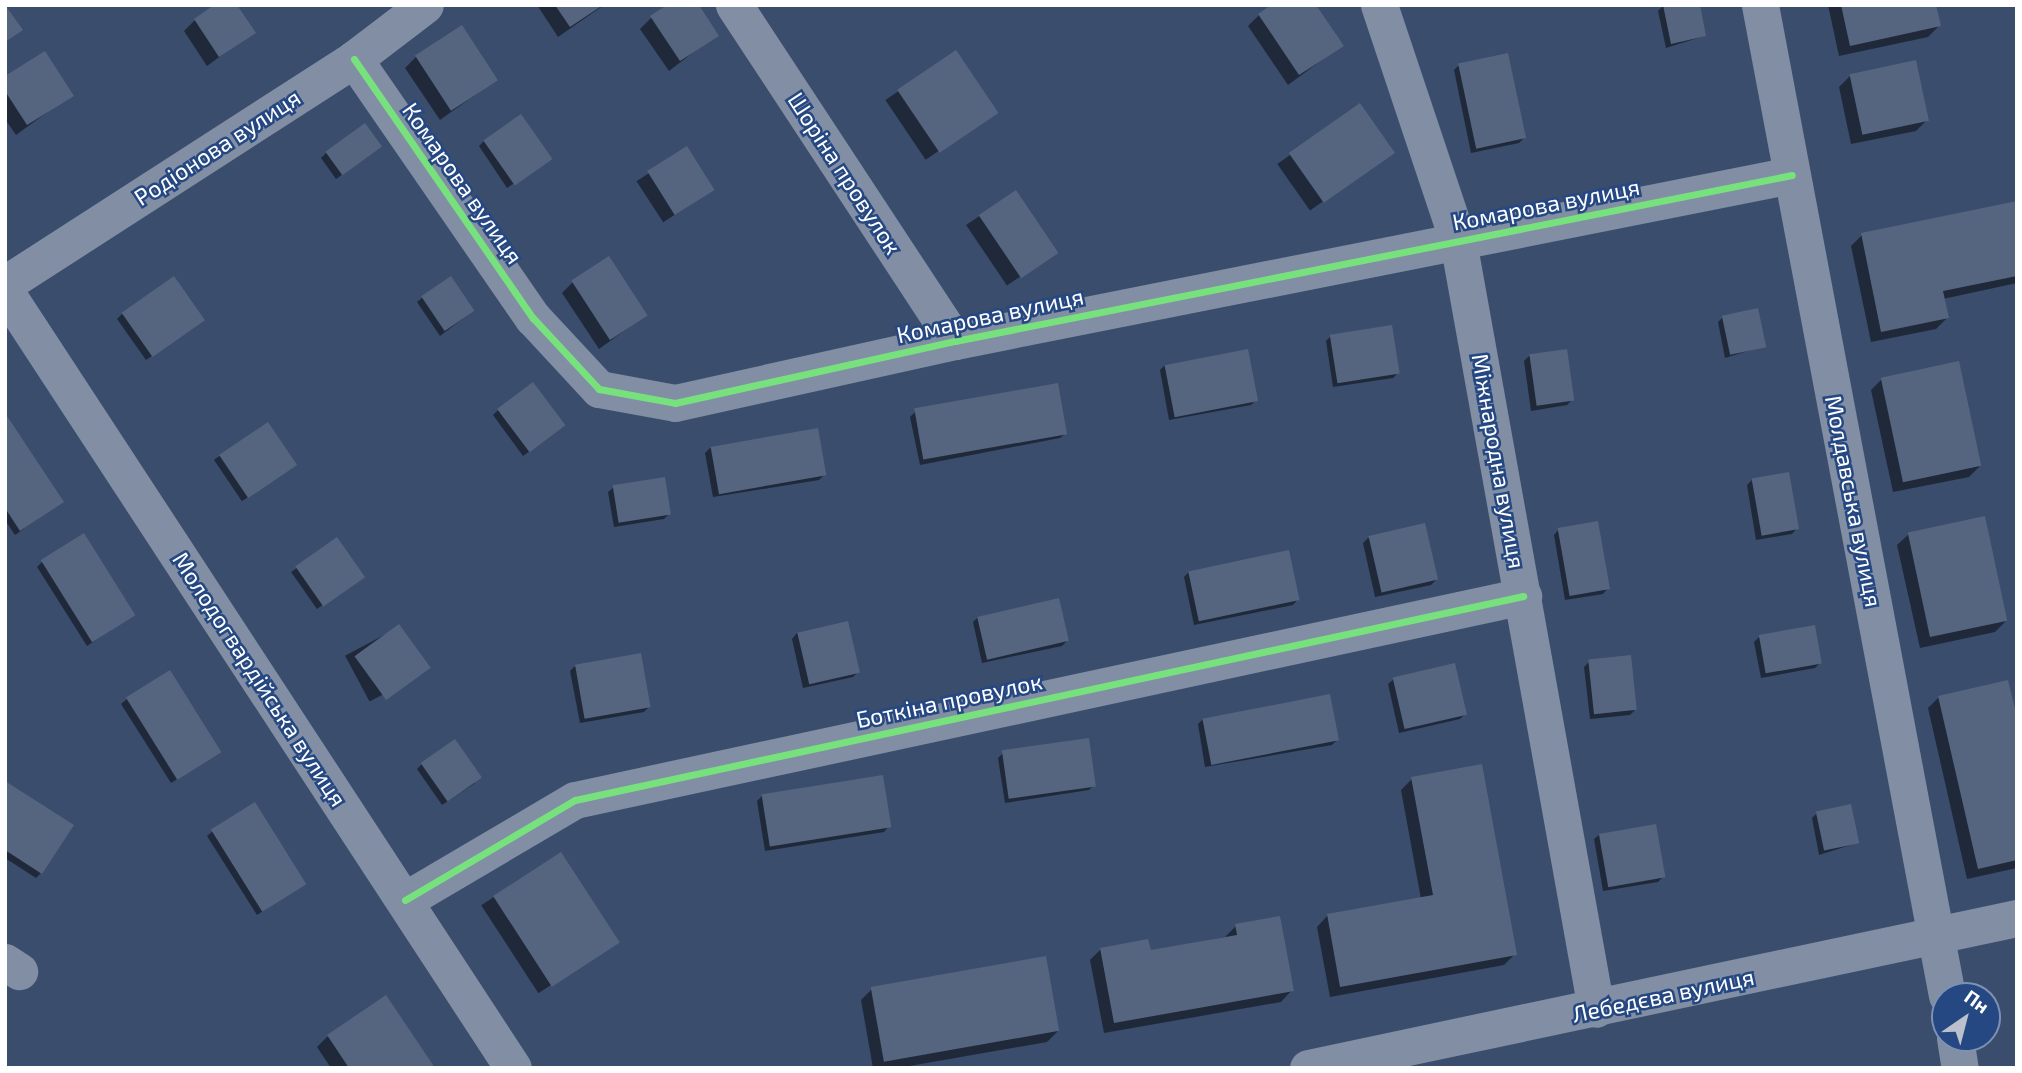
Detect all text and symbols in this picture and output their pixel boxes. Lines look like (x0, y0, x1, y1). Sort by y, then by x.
street label: Родіонова вулиця (129, 83, 305, 211)
street label: Шоріна провулок (782, 87, 908, 259)
street label: Комарова вулиця (397, 97, 529, 269)
street label: Комарова вулиця (1450, 172, 1642, 236)
street label: Комарова вулиця (894, 282, 1086, 348)
street label: Міжнародна вулиця (1467, 351, 1531, 571)
street label: Молдавська вулиця (1820, 393, 1888, 609)
street label: Молодогвардійська вулиця (167, 547, 353, 811)
street label: Боткіна провулок (853, 667, 1045, 733)
street label: Лебедєва вулиця (1570, 962, 1756, 1028)
north arrow (1931, 982, 2001, 1052)
text: Пн (1960, 985, 1994, 1018)

